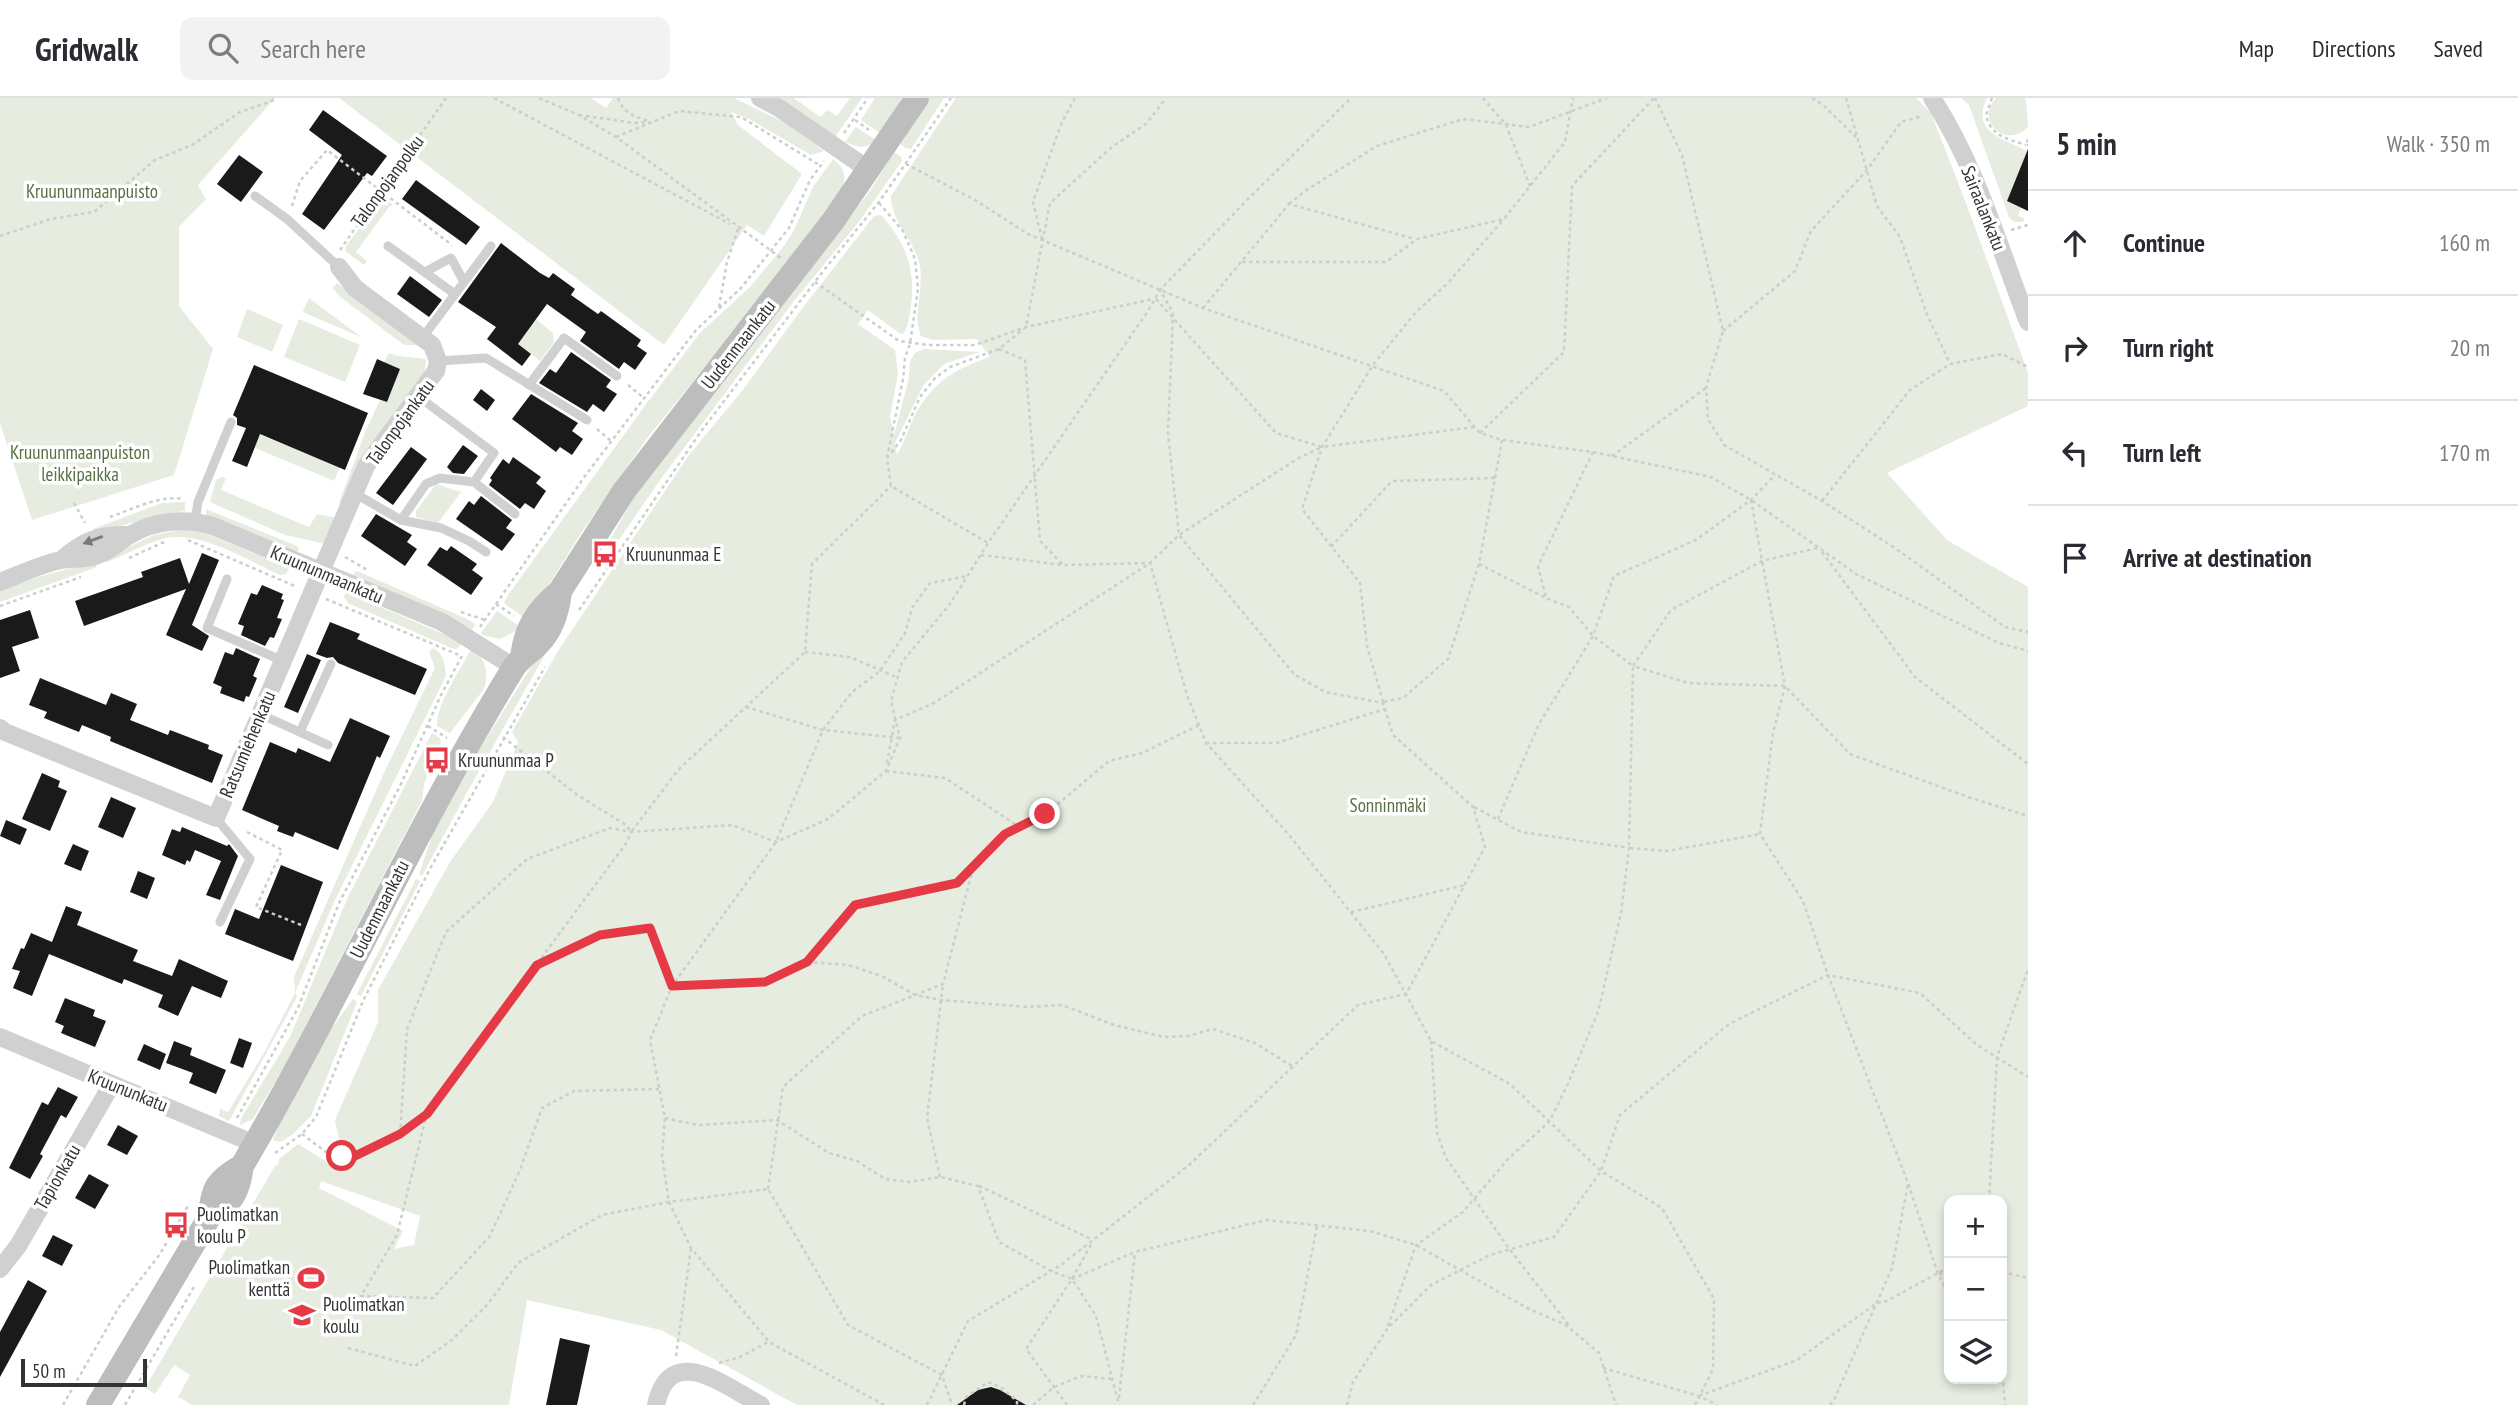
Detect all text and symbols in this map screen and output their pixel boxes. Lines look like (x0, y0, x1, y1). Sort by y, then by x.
search box (180, 17, 670, 80)
text: Gridwalk (35, 27, 138, 70)
icon: search (204, 29, 242, 67)
text: Search here (260, 32, 366, 65)
text: Map (2239, 33, 2274, 64)
text: Directions (2312, 33, 2396, 64)
text: Saved (2434, 33, 2483, 64)
text: 5 min (2056, 124, 2117, 163)
text: Walk · 350 m (2387, 129, 2490, 158)
street label: Talonpojanpolku (345, 130, 429, 232)
street label: Sairaalankatu (1956, 162, 2012, 254)
park label: Kruununmaanpuisto (26, 179, 158, 203)
icon: ahead (2056, 224, 2094, 262)
text: Continue (2123, 226, 2205, 259)
text: 160 m (2439, 228, 2490, 257)
street label: Uudenmaankatu (696, 294, 780, 394)
icon: right (2056, 329, 2094, 367)
text: Turn right (2123, 331, 2214, 364)
text: 20 m (2449, 333, 2490, 362)
street label: Talonpojankatu (361, 374, 439, 470)
icon: left (2056, 434, 2094, 472)
text: Turn left (2123, 436, 2201, 469)
text: 170 m (2439, 438, 2490, 467)
park label: Kruununmaanpuiston leikkipaikka (10, 440, 150, 486)
one-way arrow (82, 534, 103, 545)
bus stop icon: Kruununmaa E (590, 539, 620, 569)
icon: arrive (2056, 539, 2094, 577)
street label: Kruununmaankatu (267, 540, 387, 608)
text: Arrive at destination (2123, 541, 2312, 574)
place label: Kruununmaa E (626, 542, 721, 566)
street label: Ratsumiehenkatu (214, 687, 280, 801)
bus stop icon: Kruununmaa P (422, 745, 452, 775)
place label: Kruununmaa P (458, 748, 554, 772)
park label: Sonninmäki (1350, 793, 1426, 817)
route end (1029, 798, 1060, 829)
street label: Uudenmaankatu (344, 856, 414, 962)
street label: Kruununkatu (85, 1063, 171, 1117)
street label: Tapionkatu (29, 1140, 85, 1214)
route start (326, 1140, 357, 1171)
map controls (1944, 1195, 2007, 1384)
button: + (1944, 1195, 2007, 1258)
place label: Puolimatkan koulu P (197, 1202, 279, 1248)
bus stop icon: Puolimatkan koulu P (161, 1210, 191, 1240)
place label: Puolimatkan kenttä (208, 1255, 290, 1301)
button: − (1944, 1258, 2007, 1321)
sports icon: Puolimatkan kenttä (296, 1263, 326, 1293)
place label: Puolimatkan koulu (323, 1292, 405, 1338)
school or university icon: Puolimatkan koulu (287, 1300, 317, 1330)
button: layers (1944, 1321, 2007, 1384)
scale bar (21, 1356, 147, 1388)
text: 50 m (32, 1359, 66, 1383)

